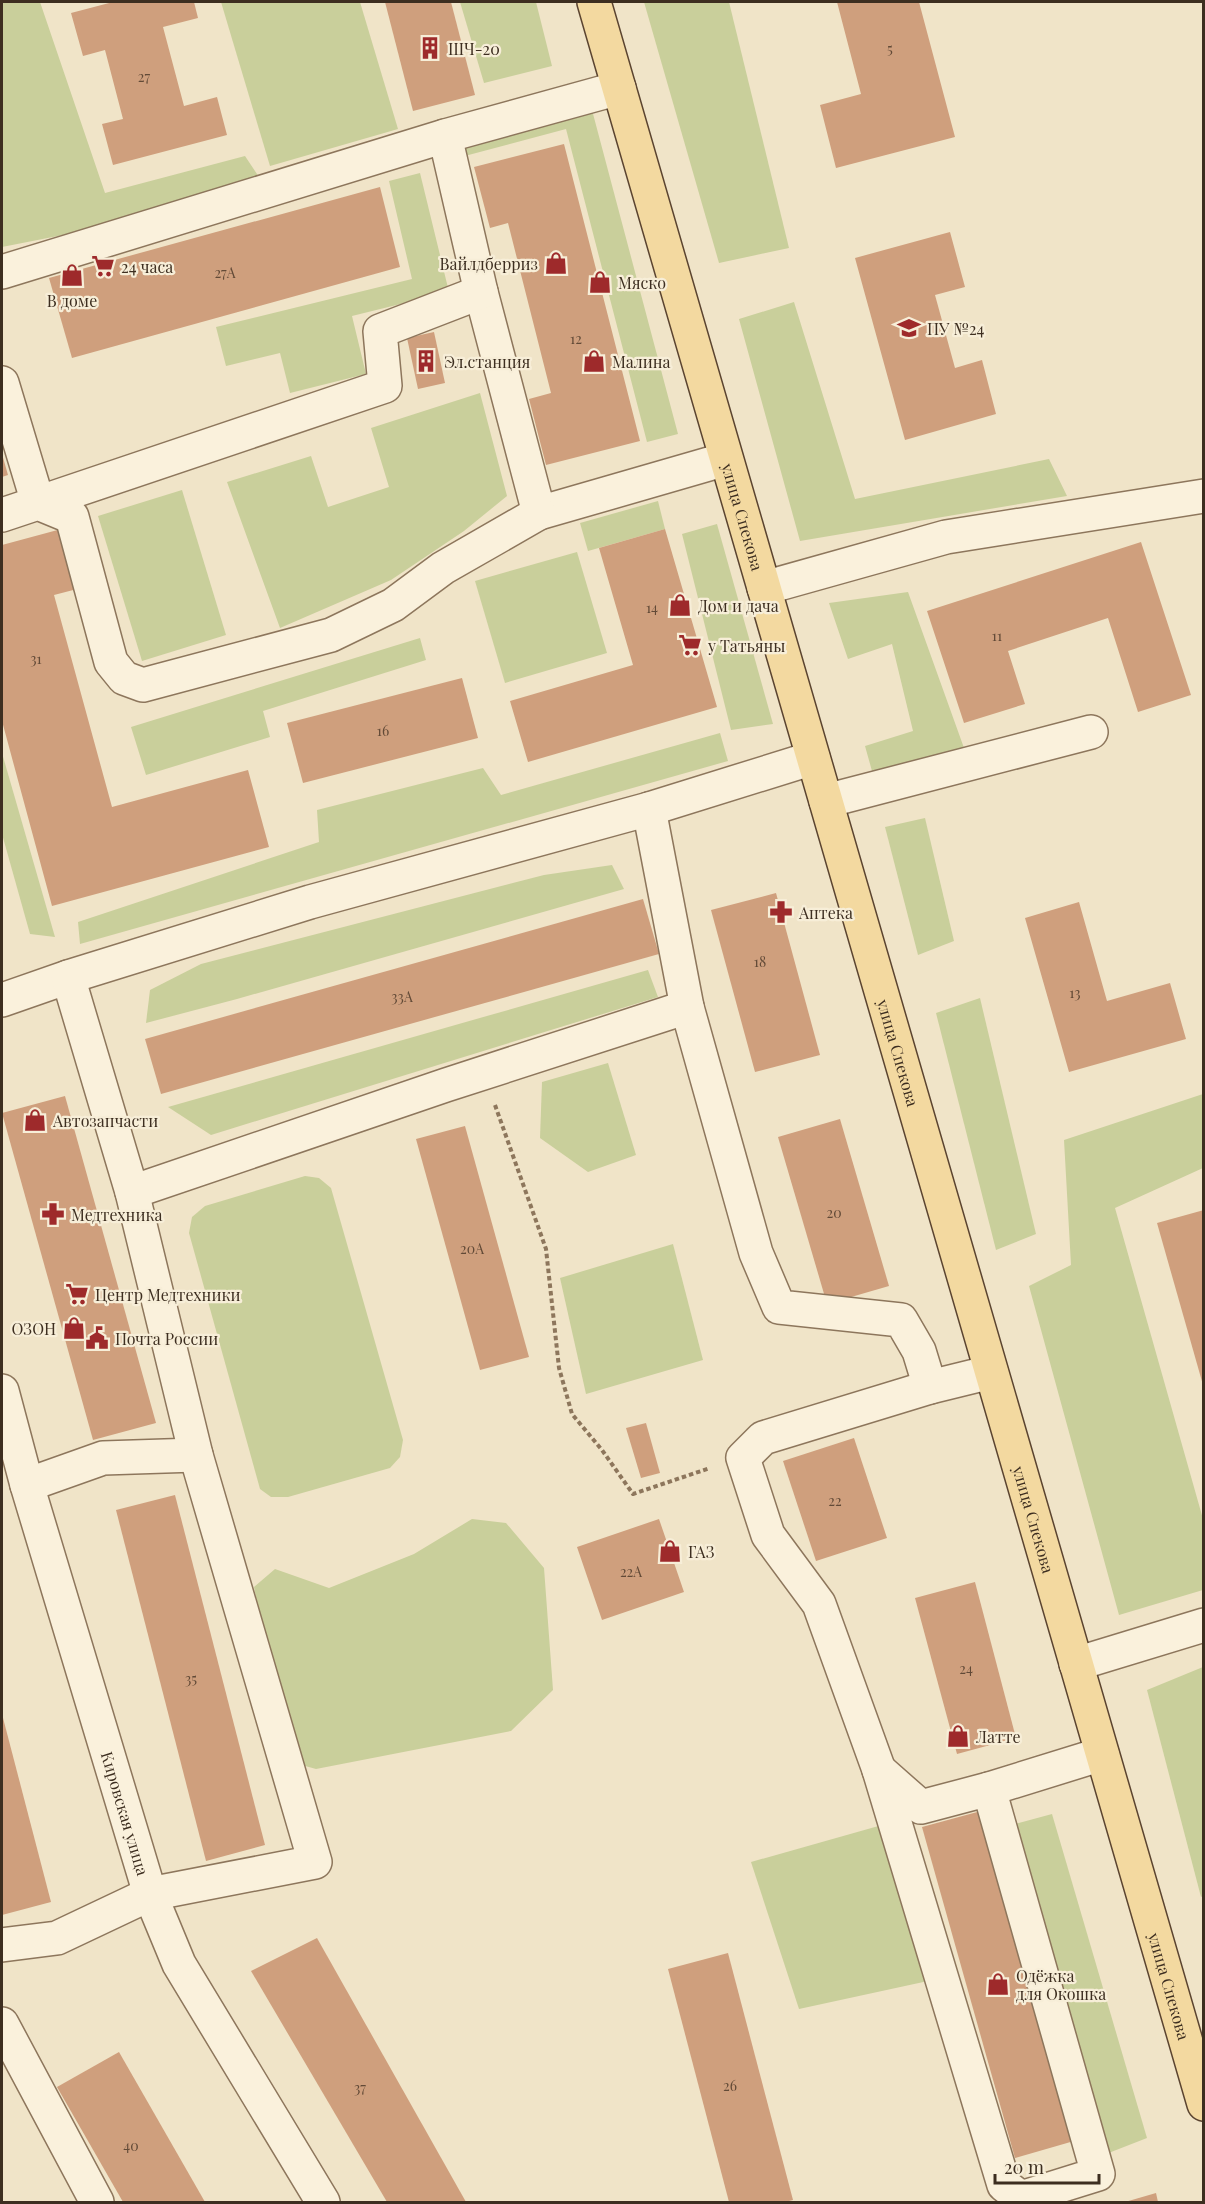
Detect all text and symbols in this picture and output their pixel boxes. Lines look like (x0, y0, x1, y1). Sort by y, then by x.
building icon: ШЧ-20 (417, 35, 443, 61)
place label: ШЧ-20 (448, 38, 500, 59)
house number: 5 (887, 39, 893, 58)
house number: 27 (138, 67, 151, 86)
shop icon: Вайлдберриз (543, 250, 569, 276)
supermarket icon: 24 часа (90, 253, 116, 279)
place label: Вайлдберриз (440, 253, 538, 274)
place label: 24 часа (121, 256, 173, 277)
shop icon: В доме (59, 262, 85, 288)
house number: 27А (214, 263, 236, 282)
shop icon: Мяско (587, 269, 613, 295)
place label: Мяско (618, 272, 666, 293)
place label: В доме (47, 290, 97, 311)
school or university icon: ПУ №24 (896, 315, 922, 341)
place label: ПУ №24 (927, 318, 985, 339)
house number: 12 (570, 329, 582, 348)
building icon: Эл.станция (413, 348, 439, 374)
shop icon: Малина (581, 348, 607, 374)
place label: Эл.станция (444, 351, 531, 372)
place label: Малина (612, 351, 671, 372)
street label: улица Спекова (718, 460, 769, 573)
shop icon: Дом и дача (667, 592, 693, 618)
place label: Дом и дача (698, 595, 779, 616)
house number: 14 (646, 598, 658, 617)
house number: 11 (992, 626, 1002, 645)
supermarket icon: у Татьяны (677, 632, 703, 658)
place label: у Татьяны (707, 635, 785, 656)
house number: 31 (30, 649, 42, 668)
house number: 16 (377, 721, 389, 740)
pharmacy icon: Аптека (768, 899, 794, 925)
place label: Аптека (798, 902, 853, 923)
house number: 18 (754, 952, 766, 971)
house number: 13 (1069, 983, 1081, 1002)
house number: 33А (391, 987, 413, 1006)
street label: улица Спекова (873, 996, 924, 1109)
shop icon: Автозапчасти (22, 1107, 48, 1133)
place label: Автозапчасти (52, 1110, 158, 1131)
pharmacy icon: Медтехника (40, 1201, 66, 1227)
house number: 20 (826, 1203, 842, 1222)
place label: Медтехника (71, 1204, 163, 1225)
house number: 20А (460, 1239, 484, 1258)
supermarket icon: Центр Медтехники (64, 1281, 90, 1307)
place label: Центр Медтехники (95, 1284, 241, 1305)
shop icon: ОЗОН (61, 1315, 87, 1341)
place label: ОЗОН (12, 1318, 56, 1339)
public building icon: Почта России (84, 1325, 110, 1351)
place label: Почта России (115, 1328, 218, 1349)
street label: улица Спекова (1009, 1462, 1060, 1575)
house number: 22 (828, 1491, 842, 1510)
shop icon: ГАЗ (657, 1538, 683, 1564)
place label: ГАЗ (688, 1541, 715, 1562)
house number: 22А (620, 1562, 642, 1581)
house number: 24 (959, 1659, 973, 1678)
house number: 35 (185, 1669, 197, 1688)
shop icon: Латте (945, 1723, 971, 1749)
place label: Латте (975, 1726, 1021, 1747)
street label: Кировская улица (97, 1749, 154, 1878)
street label: улица Спекова (1144, 1929, 1195, 2042)
place label: Одёжка для Окошка (1016, 1965, 1106, 2004)
shop icon: Одёжка для Окошка (985, 1971, 1011, 1997)
house number: 26 (723, 2076, 737, 2095)
house number: 37 (354, 2078, 366, 2097)
house number: 40 (123, 2136, 139, 2155)
scale bar (995, 2147, 1098, 2185)
text: 20 m (1004, 2155, 1044, 2179)

